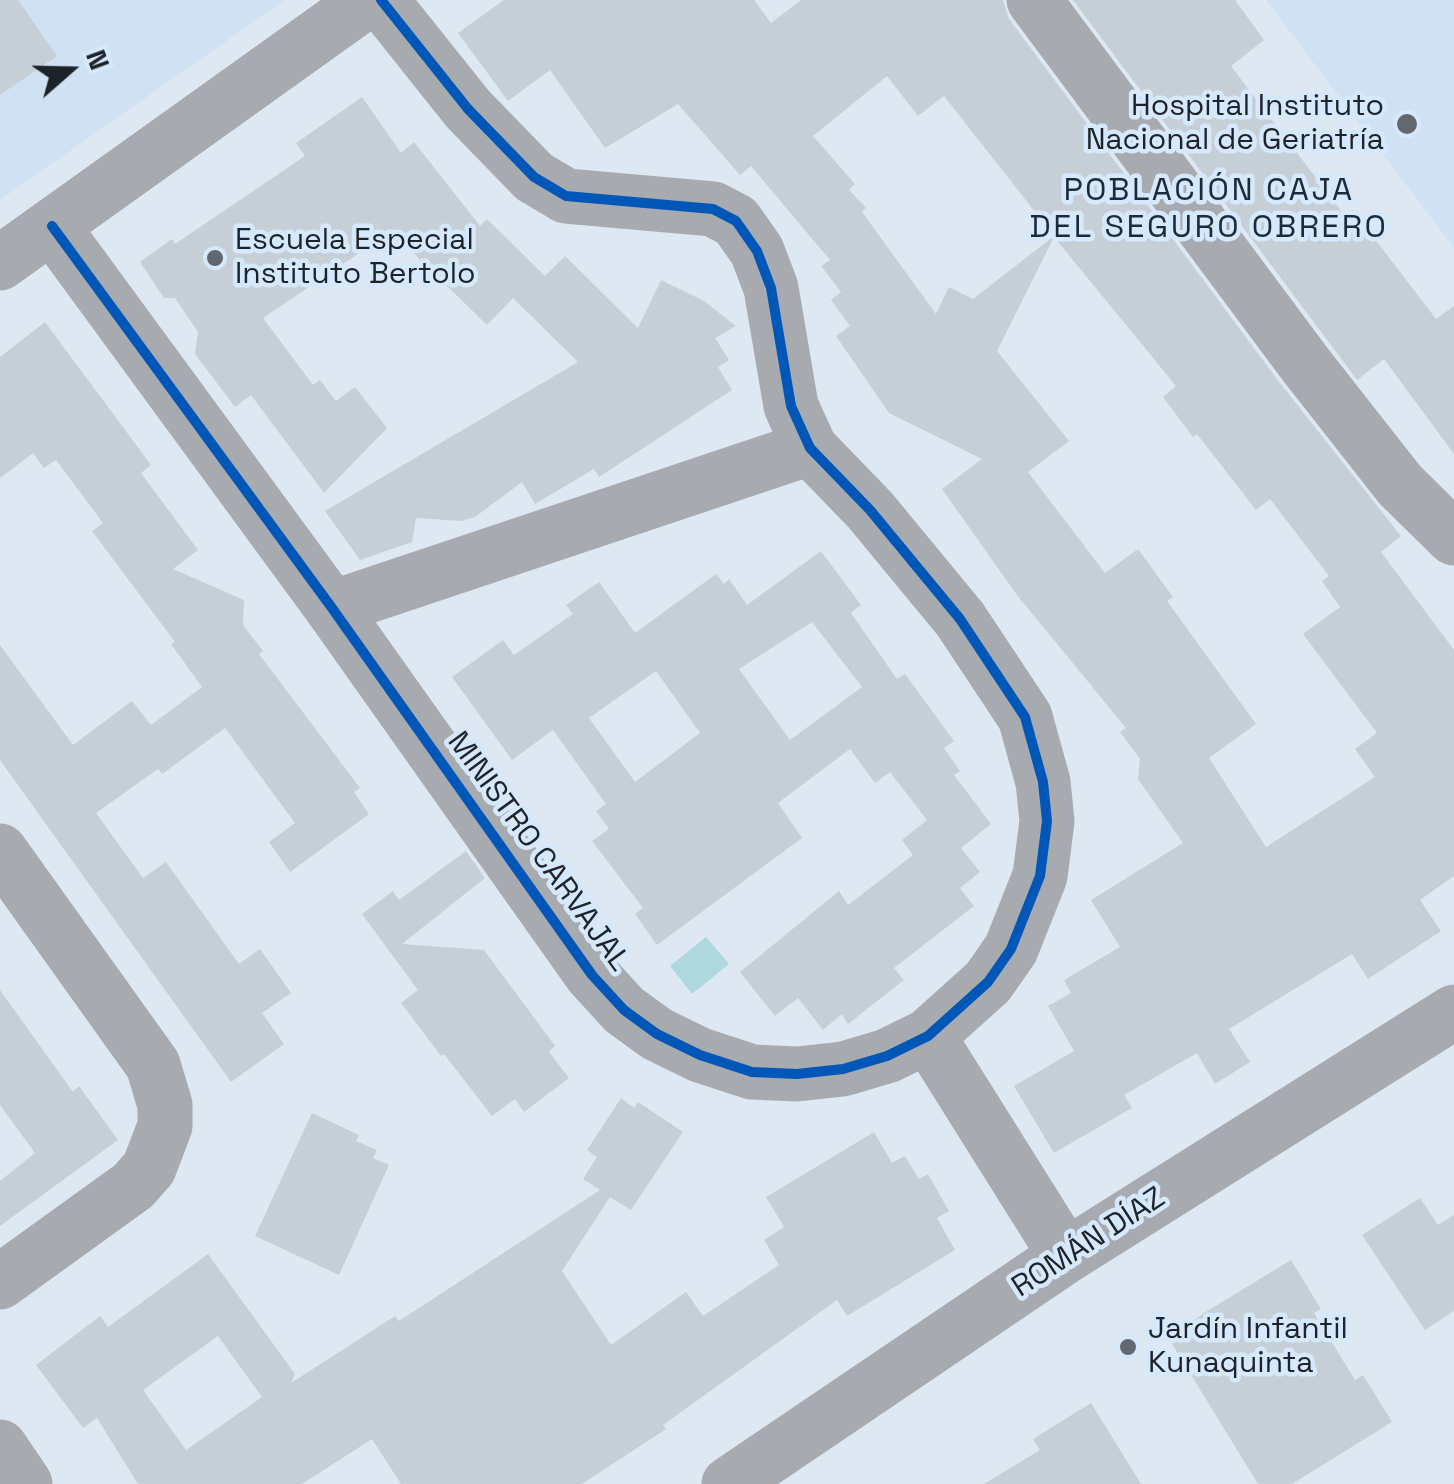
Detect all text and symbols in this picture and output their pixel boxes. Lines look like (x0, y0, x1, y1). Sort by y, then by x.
north arrow (20, 20, 120, 120)
text: N (78, 45, 118, 75)
place label: Hospital Instituto Nacional de Geriatría (1086, 89, 1384, 160)
marker: Hospital Instituto Nacional de Geriatría (1394, 111, 1420, 137)
district label: POBLACIÓN CAJA DEL SEGURO OBRERO (1030, 172, 1388, 247)
place label: Escuela Especial Instituto Bertolo (235, 223, 476, 294)
marker: Escuela Especial Instituto Bertolo (204, 247, 226, 269)
street label: MINISTRO CARVAJAL (439, 725, 637, 979)
street label: ROMÁN DÍAZ (1006, 1180, 1172, 1306)
place label: Jardín Infantil Kunaquinta (1148, 1312, 1348, 1382)
marker: Jardín Infantil Kunaquinta (1117, 1336, 1139, 1358)

